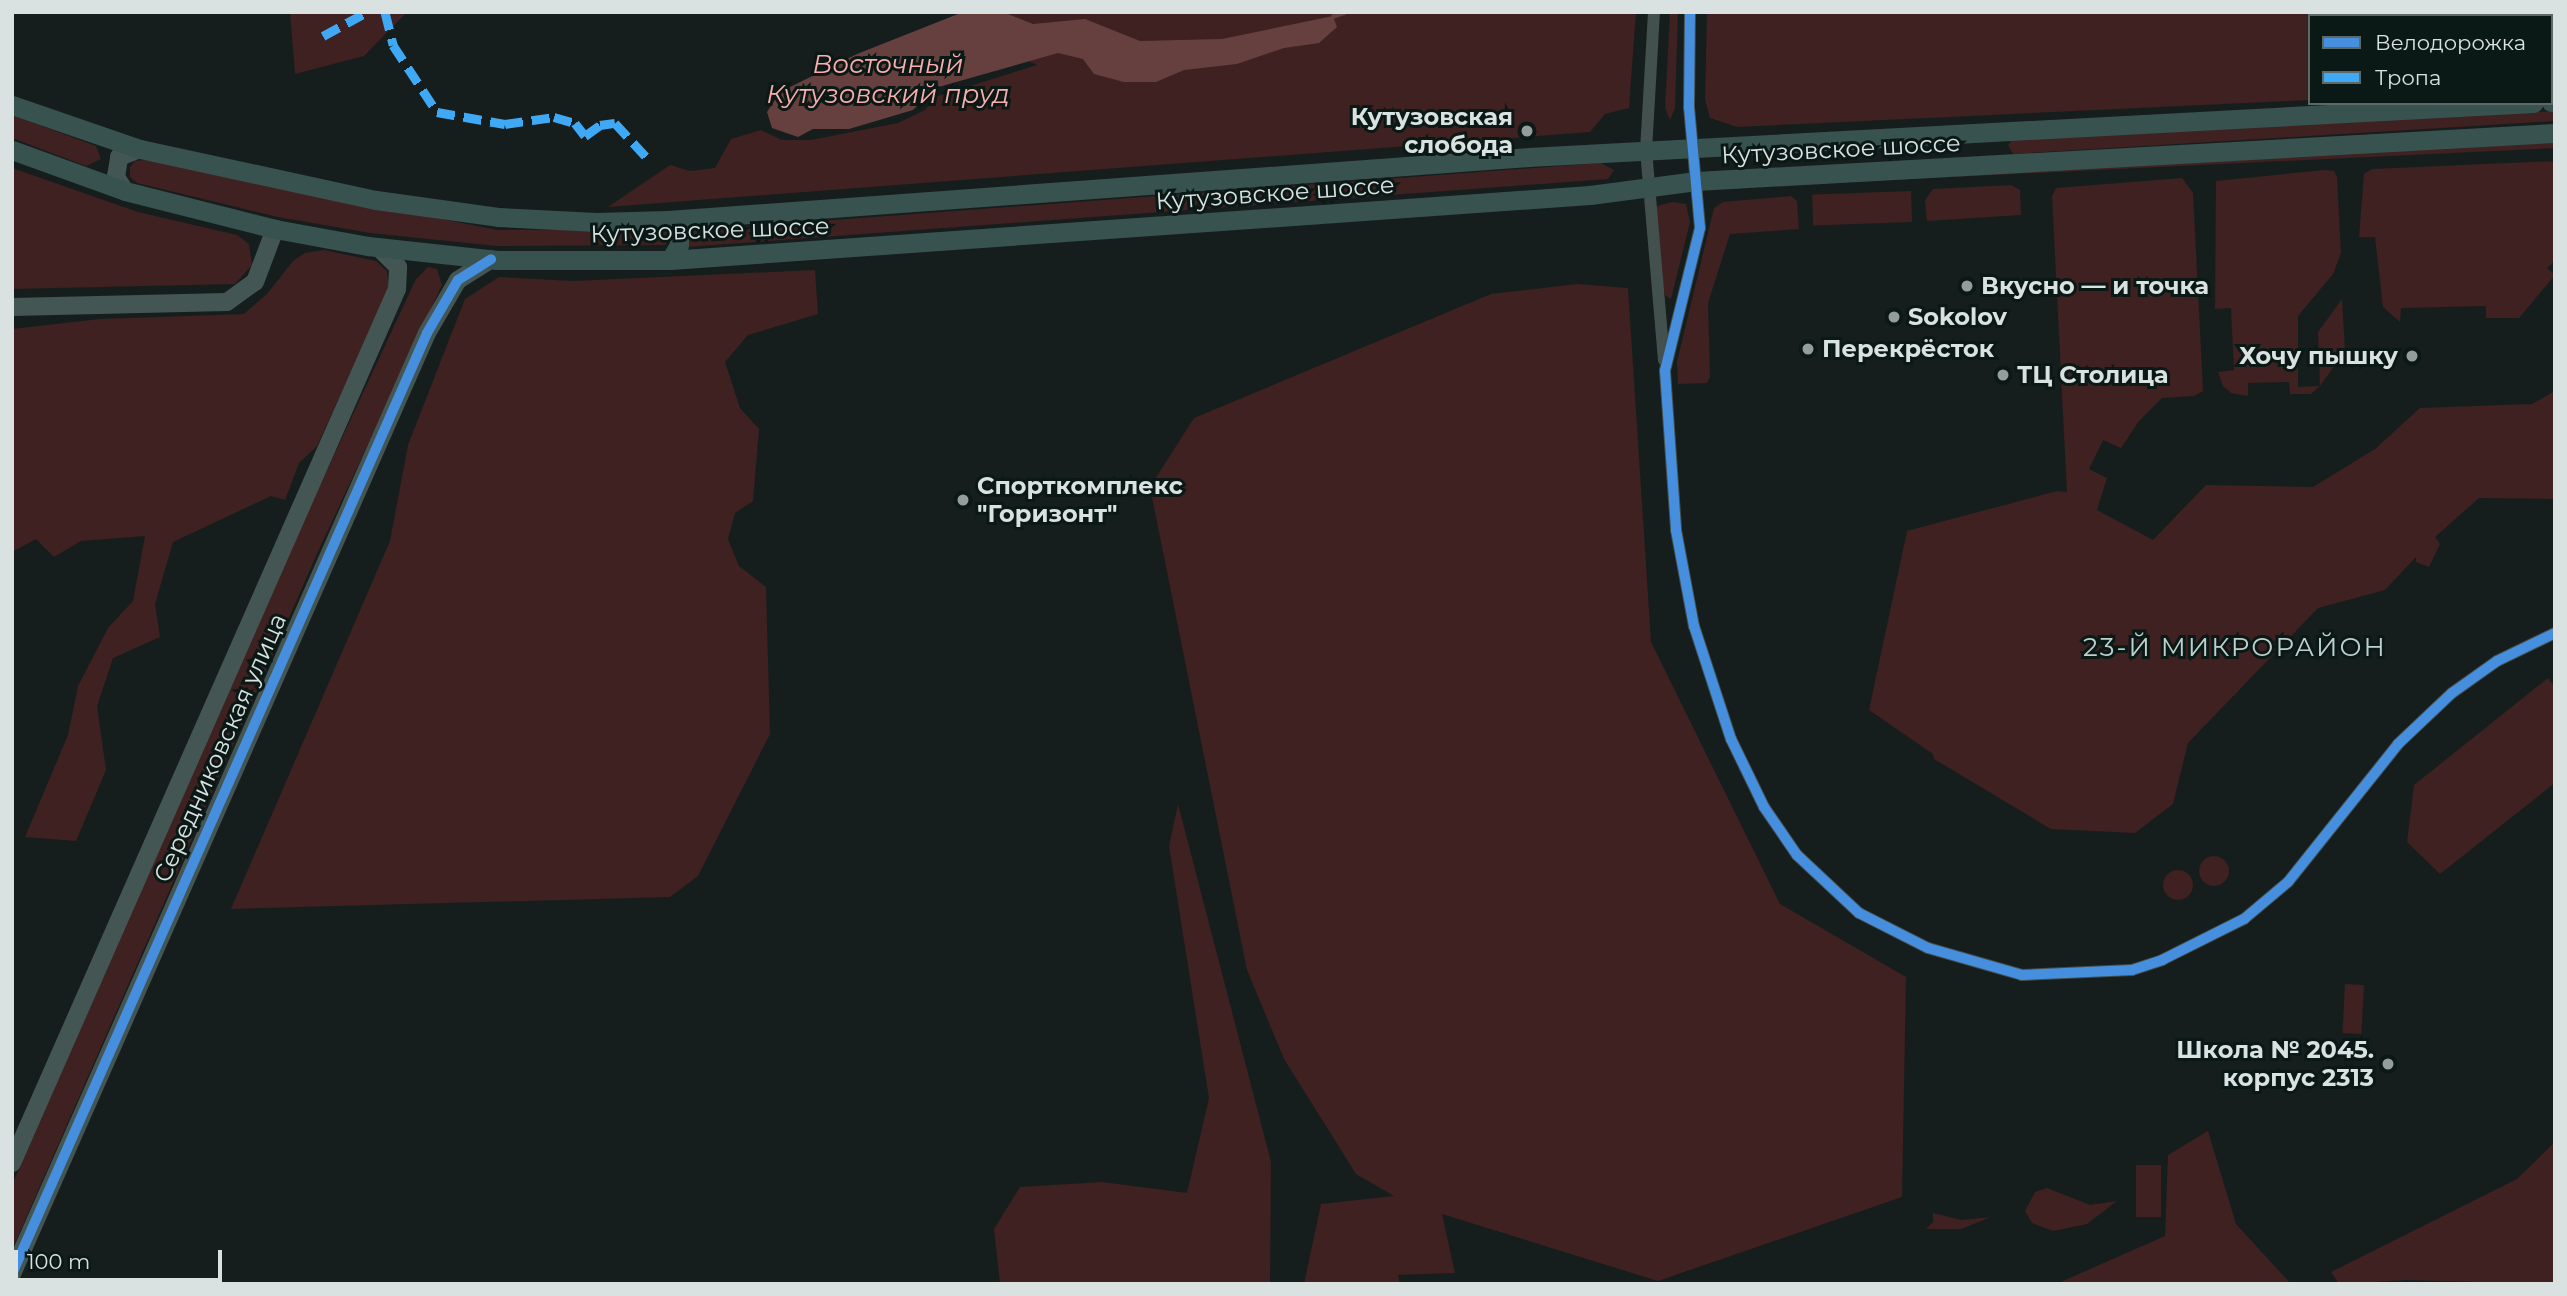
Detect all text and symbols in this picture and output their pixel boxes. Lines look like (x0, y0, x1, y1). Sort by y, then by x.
legend (2308, 14, 2553, 105)
text: Велодорожка (2375, 30, 2526, 55)
water label: Восточный Кутузовский пруд (766, 49, 1010, 110)
text: Тропа (2375, 65, 2441, 90)
place label: Кутузовская слобода (1351, 103, 1513, 159)
marker: Кутузовская слобода (1519, 123, 1535, 139)
street label: Кутузовское шоссе (1721, 128, 1961, 170)
street label: Кутузовское шоссе (1155, 170, 1395, 216)
street label: Кутузовское шоссе (590, 211, 830, 249)
place label: Вкусно — и точка (1981, 272, 2209, 300)
marker: Вкусно — и точка (1959, 278, 1975, 294)
place label: Sokolov (1908, 303, 2007, 331)
marker: Sokolov (1886, 309, 1902, 325)
place label: Перекрёсток (1822, 335, 1994, 363)
marker: Перекрёсток (1800, 341, 1816, 357)
place label: Хочу пышку (2239, 342, 2398, 370)
marker: Хочу пышку (2404, 348, 2420, 364)
place label: ТЦ Столица (2017, 361, 2169, 389)
marker: ТЦ Столица (1995, 367, 2011, 383)
place label: Спорткомплекс "Горизонт" (977, 472, 1183, 528)
marker: Спорткомплекс "Горизонт" (955, 492, 971, 508)
street label: Середниковская улица (148, 609, 292, 887)
district label: 23-Й МИКРОРАЙОН (2085, 632, 2385, 664)
place label: Школа № 2045. корпус 2313 (2176, 1036, 2374, 1092)
marker: Школа № 2045. корпус 2313 (2380, 1056, 2396, 1072)
scale bar (18, 1236, 226, 1280)
text: 100 m (27, 1249, 90, 1274)

